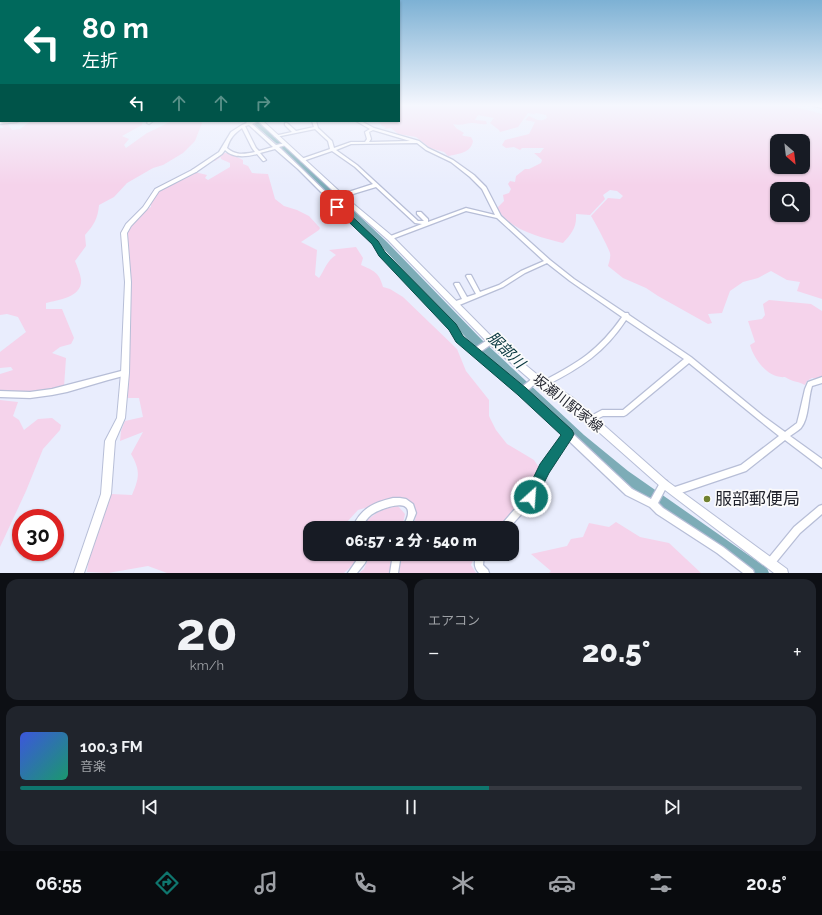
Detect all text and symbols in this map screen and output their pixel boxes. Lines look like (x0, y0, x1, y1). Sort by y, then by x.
text: 80 m (82, 12, 149, 45)
icon: left (16, 16, 68, 68)
text: 左折 (82, 50, 118, 71)
icon: left (126, 92, 148, 114)
icon: ahead (168, 92, 190, 114)
icon: ahead (210, 92, 232, 114)
icon: right (252, 92, 274, 114)
north arrow (770, 134, 810, 174)
map controls (770, 134, 810, 222)
button: search (770, 182, 810, 222)
pin (320, 190, 354, 224)
icon: arrive (326, 196, 348, 218)
water label: 服部川 (484, 328, 530, 373)
street label: 坂瀬川駅家線 (530, 371, 606, 435)
position arrow (510, 476, 552, 518)
place label: 服部郵便局 (715, 489, 800, 509)
marker: 服部郵便局 (702, 494, 712, 504)
speed limit sign: 30 (12, 509, 64, 561)
text: 06:57 · 2 分 · 540 m (345, 532, 477, 550)
text: 20 (176, 601, 238, 662)
text: エアコン (428, 613, 480, 628)
text: 20.5° (582, 634, 651, 669)
text: − (428, 639, 440, 665)
text: + (793, 639, 802, 665)
text: km/h (190, 658, 224, 673)
text: 100.3 FM (80, 738, 143, 756)
text: 音楽 (80, 759, 106, 774)
icon: previous (139, 796, 161, 818)
icon: pause (400, 796, 422, 818)
icon: next (661, 796, 683, 818)
icon: directions (153, 869, 181, 897)
icon: music (252, 869, 280, 897)
icon: phone (351, 869, 379, 897)
icon: climate (449, 869, 477, 897)
icon: car (548, 869, 576, 897)
icon: filters (647, 869, 675, 897)
text: 06:55 (35, 873, 82, 894)
text: 20.5° (746, 873, 787, 894)

